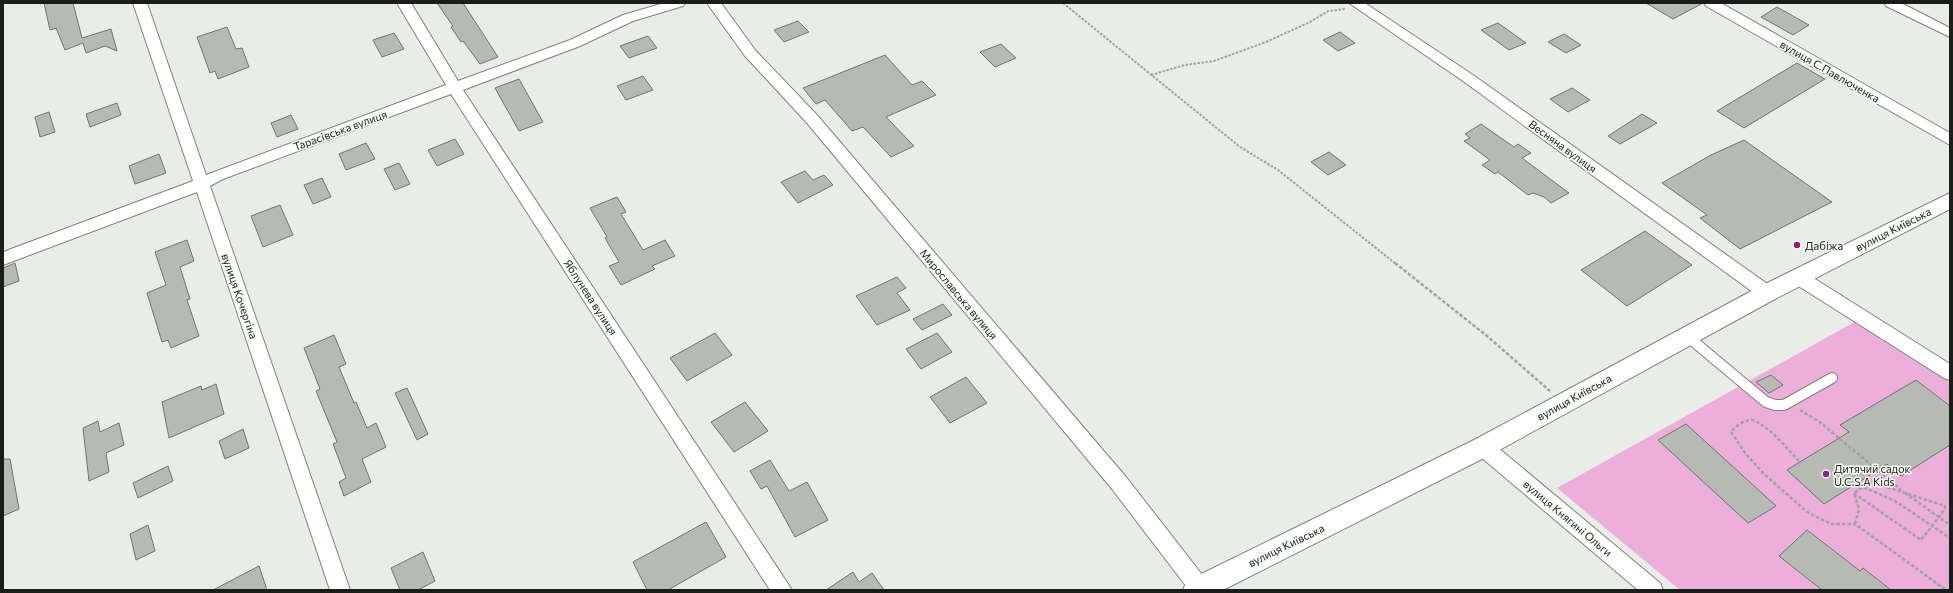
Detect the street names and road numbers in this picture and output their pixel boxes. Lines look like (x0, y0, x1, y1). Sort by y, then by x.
street label: вулиця С.Павлюченка (1778, 37, 1882, 105)
street label: Тарасівська вулиця (291, 107, 389, 153)
street label: Весняна вулиця (1527, 117, 1599, 175)
street label: вулиця Київська (1853, 204, 1933, 254)
street label: Мирославська вулиця (917, 246, 1001, 342)
street label: вулиця Кочергіна (219, 252, 261, 340)
street label: Яблунева вулиця (562, 257, 620, 337)
street label: вулиця Київська (1535, 371, 1613, 423)
street label: вулиця Княгині Ольги (1521, 477, 1615, 559)
street label: вулиця Київська (1246, 521, 1326, 569)

